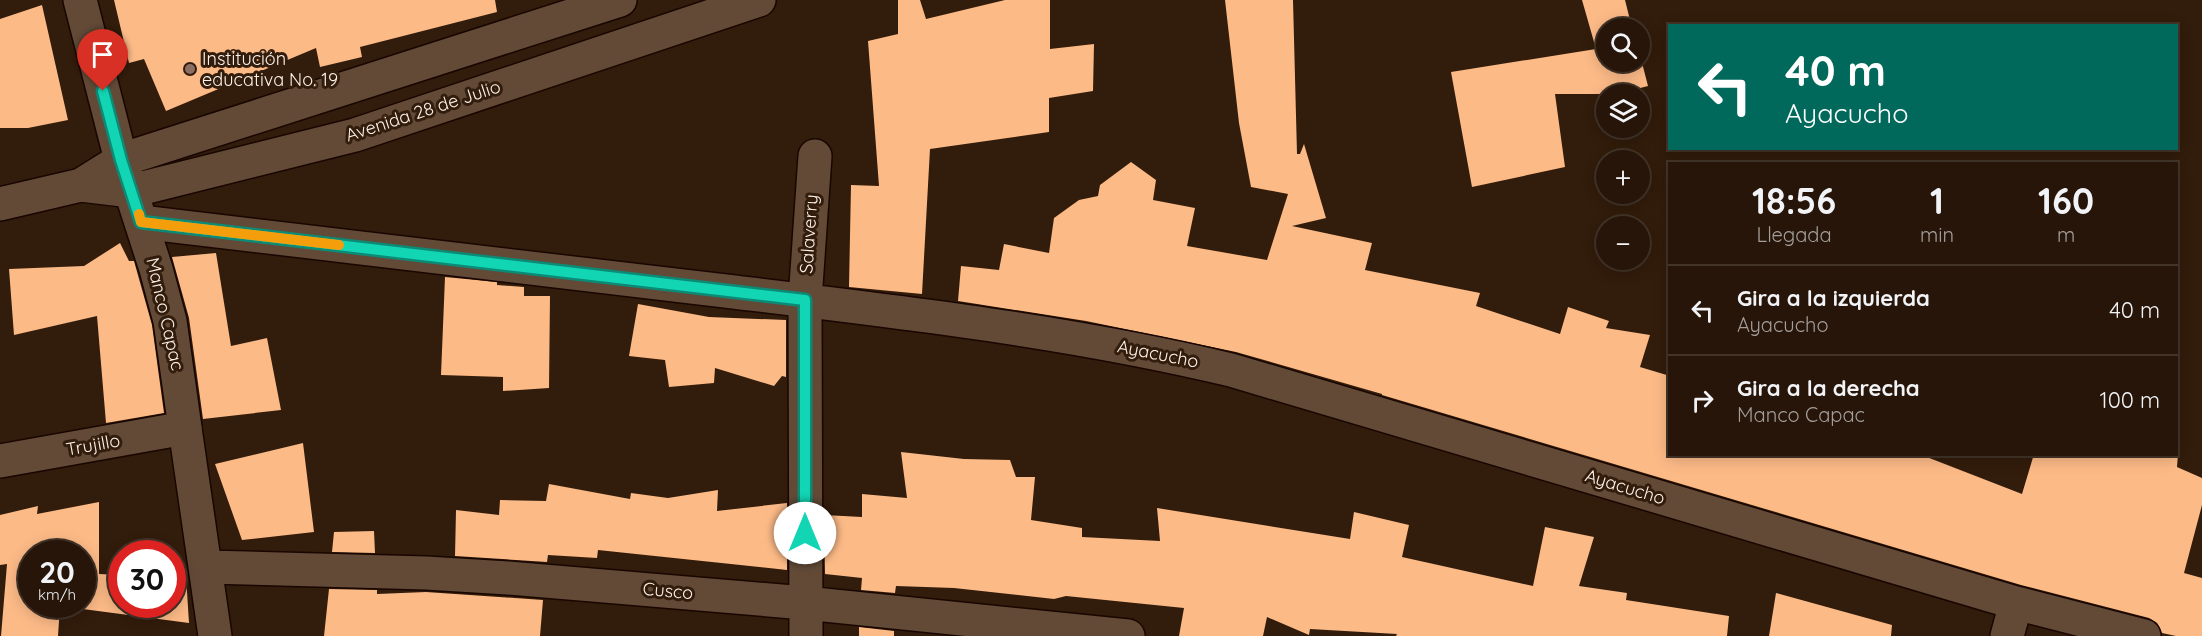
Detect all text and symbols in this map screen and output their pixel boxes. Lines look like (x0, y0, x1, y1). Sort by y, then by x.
map controls (1596, 18, 1650, 270)
button: search (1596, 18, 1650, 72)
pin (77, 29, 128, 91)
icon: arrive (86, 38, 119, 71)
text: 40 m (1785, 44, 1886, 97)
place label: Institución educativa No. 19 (202, 47, 338, 91)
icon: left (1686, 48, 1764, 126)
marker: Institución educativa No. 19 (183, 62, 197, 76)
street label: Avenida 28 de Julio (342, 75, 503, 146)
button: layers (1596, 84, 1650, 138)
text: Ayacucho (1785, 96, 1908, 130)
button: + (1596, 150, 1650, 204)
text: 18:56 (1752, 178, 1836, 223)
text: 1 (1930, 178, 1944, 223)
text: 160 (2038, 178, 2094, 223)
street label: Salaverry (794, 193, 823, 274)
button: − (1596, 216, 1650, 270)
text: Llegada (1757, 222, 1832, 247)
text: min (1920, 222, 1954, 247)
text: m (2057, 222, 2075, 247)
street label: Manco Capac (141, 255, 190, 373)
text: Gira a la izquierda (1737, 284, 1930, 312)
icon: left (1686, 294, 1719, 327)
text: 40 m (2109, 296, 2160, 324)
text: Ayacucho (1737, 312, 1828, 337)
street label: Ayacucho (1115, 334, 1201, 373)
text: Gira a la derecha (1737, 374, 1920, 402)
icon: right (1686, 384, 1719, 417)
text: 100 m (2100, 386, 2160, 414)
text: Manco Capac (1737, 402, 1865, 427)
street label: Trujillo (64, 428, 122, 461)
street label: Ayacucho (1582, 463, 1668, 510)
position arrow (773, 501, 837, 565)
speed limit sign: 30 (108, 540, 186, 618)
text: 20 (39, 553, 75, 591)
street label: Cusco (642, 577, 694, 604)
text: km/h (38, 585, 76, 604)

